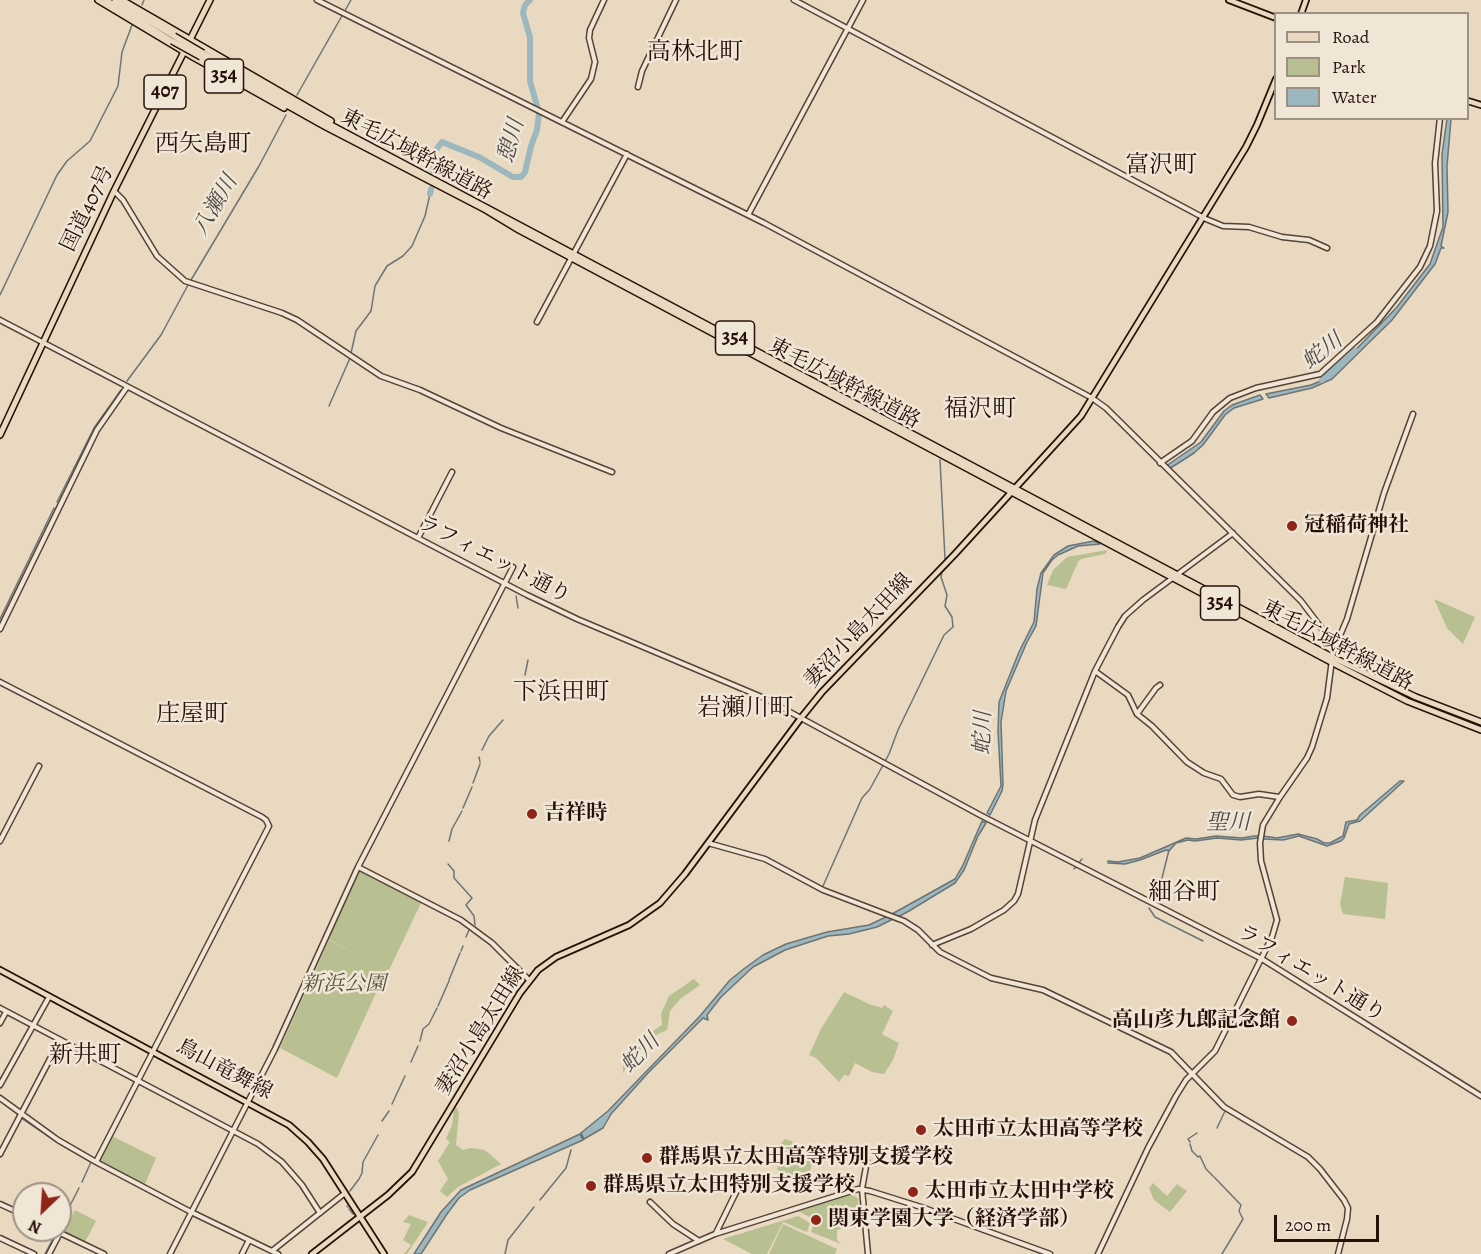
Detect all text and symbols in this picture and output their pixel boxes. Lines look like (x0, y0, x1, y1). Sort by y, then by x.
legend (1274, 12, 1469, 120)
text: Road (1332, 25, 1369, 49)
district label: 高林北町 (647, 39, 743, 67)
text: Park (1332, 55, 1366, 79)
road number: 354 (204, 59, 244, 93)
road number: 407 (144, 75, 186, 109)
text: Water (1332, 85, 1377, 109)
street label: 東毛広域幹線道路 (336, 104, 496, 206)
water label: 憩川 (493, 116, 531, 166)
district label: 西矢島町 (155, 131, 251, 159)
district label: 富沢町 (1125, 152, 1197, 180)
street label: 国道407号 (56, 162, 120, 256)
water label: 八瀬川 (188, 171, 244, 241)
road number: 354 (716, 321, 754, 355)
water label: 蛇川 (1298, 328, 1348, 376)
street label: 東毛広域幹線道路 (764, 333, 924, 435)
district label: 福沢町 (944, 396, 1016, 424)
street label: ラフィエット通り (413, 511, 575, 609)
place label: 冠稲荷神社 (1304, 513, 1409, 539)
marker: 冠稲荷神社 (1285, 519, 1299, 533)
street label: 妻沼小島太田線 (800, 569, 918, 693)
road number: 354 (1200, 586, 1240, 620)
street label: 東毛広域幹線道路 (1257, 595, 1417, 697)
district label: 下浜田町 (513, 679, 609, 707)
district label: 岩瀬川町 (697, 695, 793, 723)
district label: 庄屋町 (156, 701, 228, 729)
water label: 蛇川 (970, 711, 998, 755)
place label: 吉祥時 (544, 801, 607, 827)
marker: 吉祥時 (525, 807, 539, 821)
water label: 聖川 (1206, 811, 1250, 837)
district label: 細谷町 (1148, 879, 1220, 907)
street label: ラフィエット通り (1233, 920, 1389, 1028)
street label: 妻沼小島太田線 (431, 962, 531, 1100)
park label: 新浜公園 (302, 972, 386, 998)
place label: 高山彦九郎記念館 (1112, 1008, 1280, 1034)
marker: 高山彦九郎記念館 (1285, 1014, 1299, 1028)
water label: 蛇川 (616, 1029, 666, 1079)
street label: 鳥山竜舞線 (172, 1034, 276, 1106)
district label: 新井町 (49, 1042, 121, 1070)
place label: 太田市立太田高等学校 (933, 1117, 1143, 1143)
marker: 太田市立太田高等学校 (914, 1123, 928, 1137)
place label: 群馬県立太田高等特別支援学校 (659, 1145, 953, 1171)
marker: 群馬県立太田高等特別支援学校 (640, 1151, 654, 1165)
place label: 群馬県立太田特別支援学校 (603, 1173, 855, 1199)
marker: 群馬県立太田特別支援学校 (584, 1179, 598, 1193)
place label: 太田市立太田中学校 (925, 1179, 1114, 1205)
north arrow (12, 1182, 72, 1242)
marker: 太田市立太田中学校 (906, 1185, 920, 1199)
scale bar (1277, 1203, 1382, 1241)
place label: 関東学園大学（経済学部） (828, 1207, 1080, 1233)
marker: 関東学園大学（経済学部） (809, 1213, 823, 1227)
text: 200 m (1285, 1213, 1331, 1237)
text: N (25, 1214, 45, 1239)

